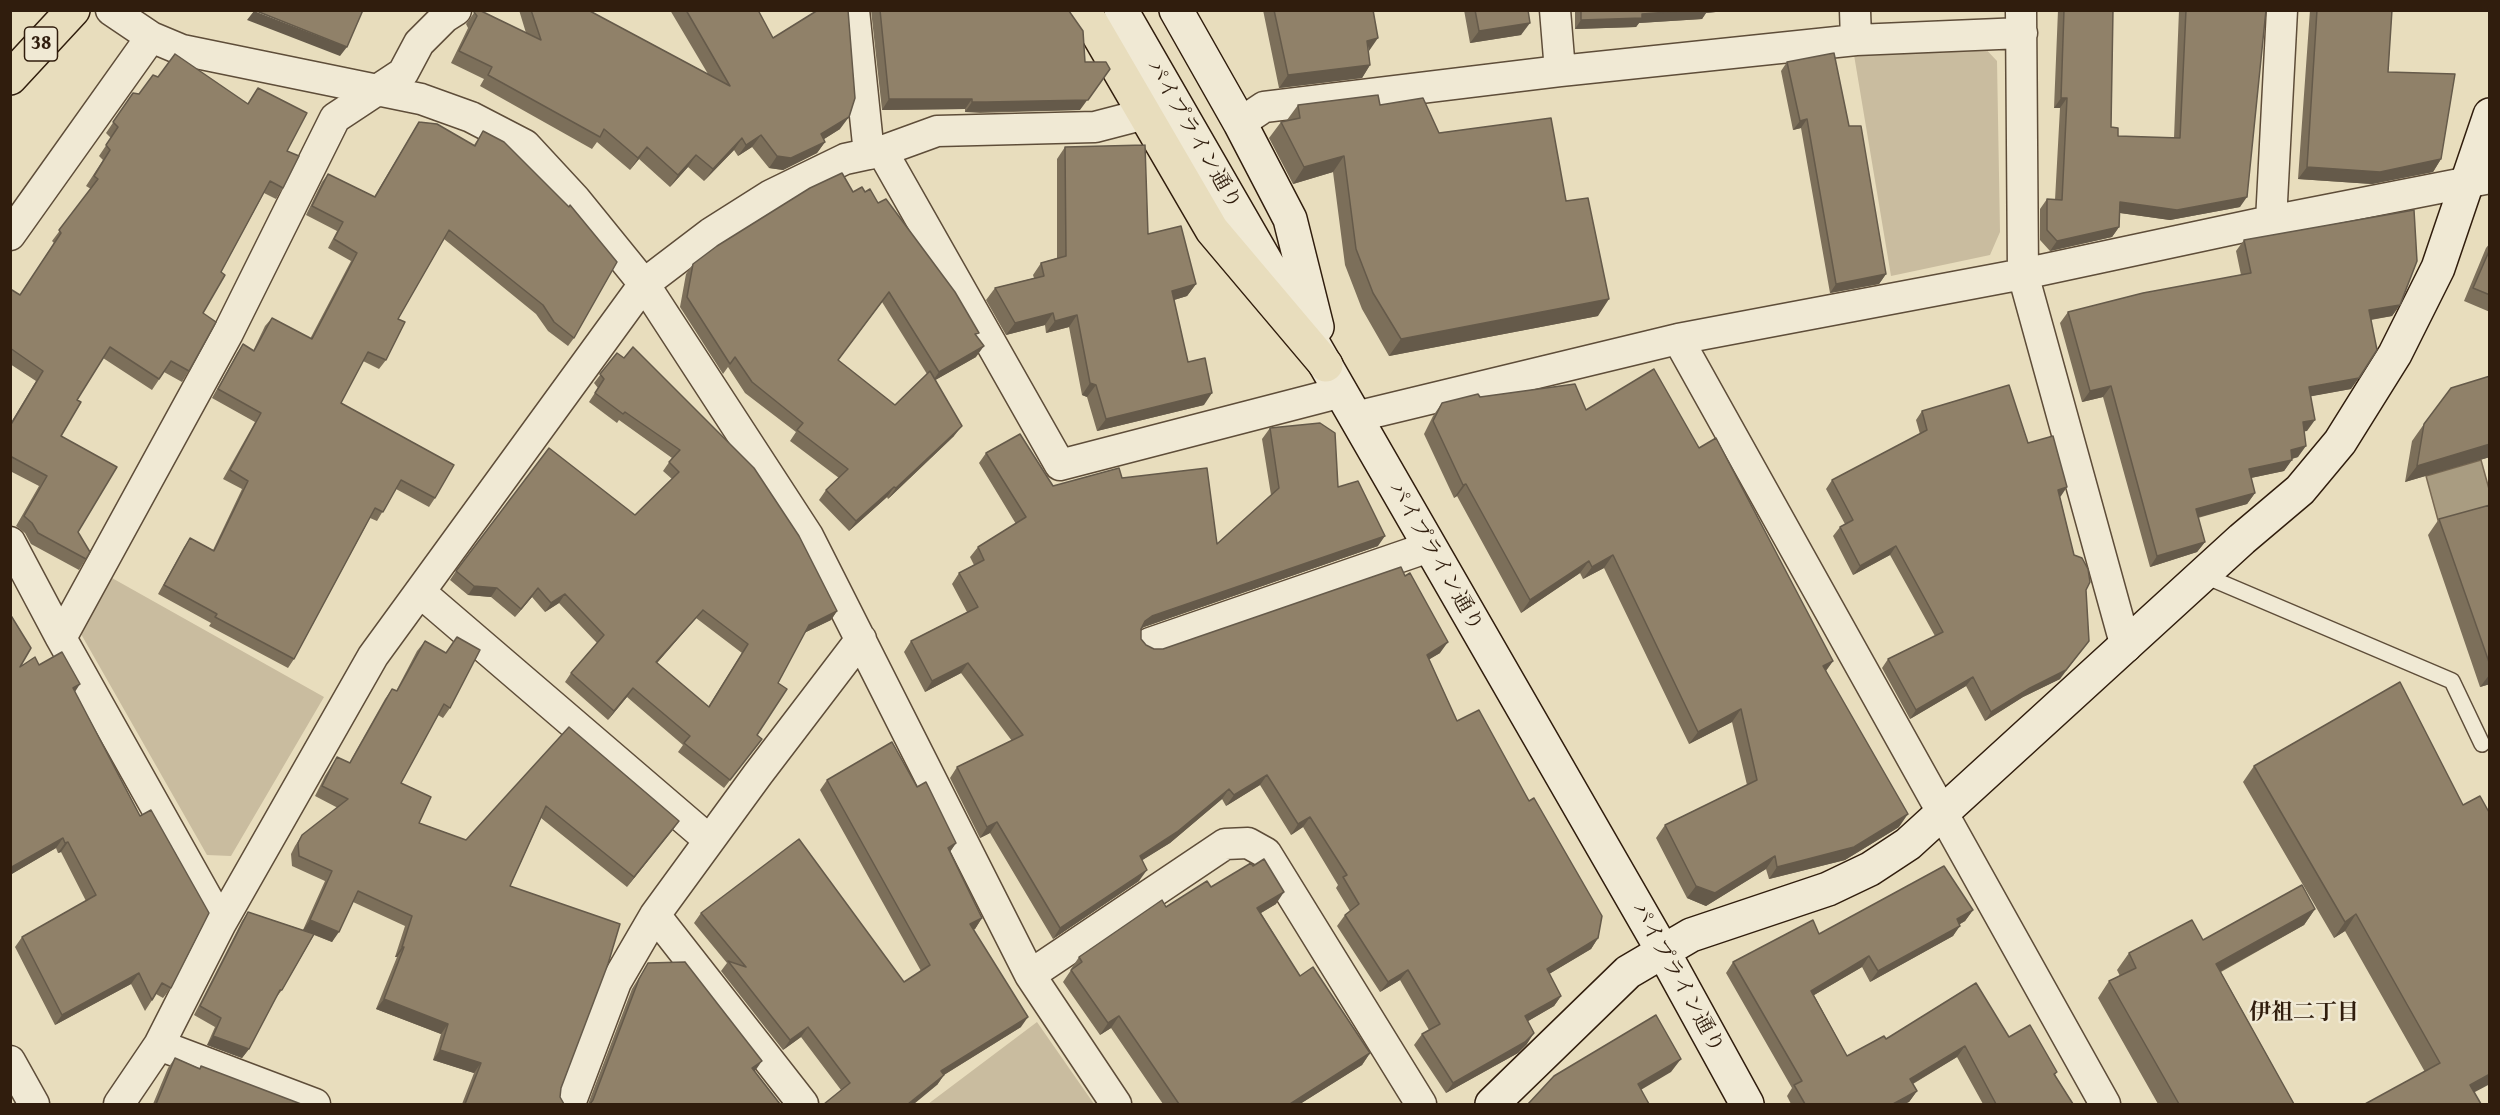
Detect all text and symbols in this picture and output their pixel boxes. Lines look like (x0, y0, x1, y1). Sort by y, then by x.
road number: 38 (24, 27, 57, 61)
street label: パイプライン通り (1140, 56, 1246, 214)
street label: パイプライン通り (1382, 478, 1488, 636)
street label: パイプライン通り (1625, 898, 1729, 1058)
district label: 伊祖二丁目 (2249, 1000, 2359, 1026)

